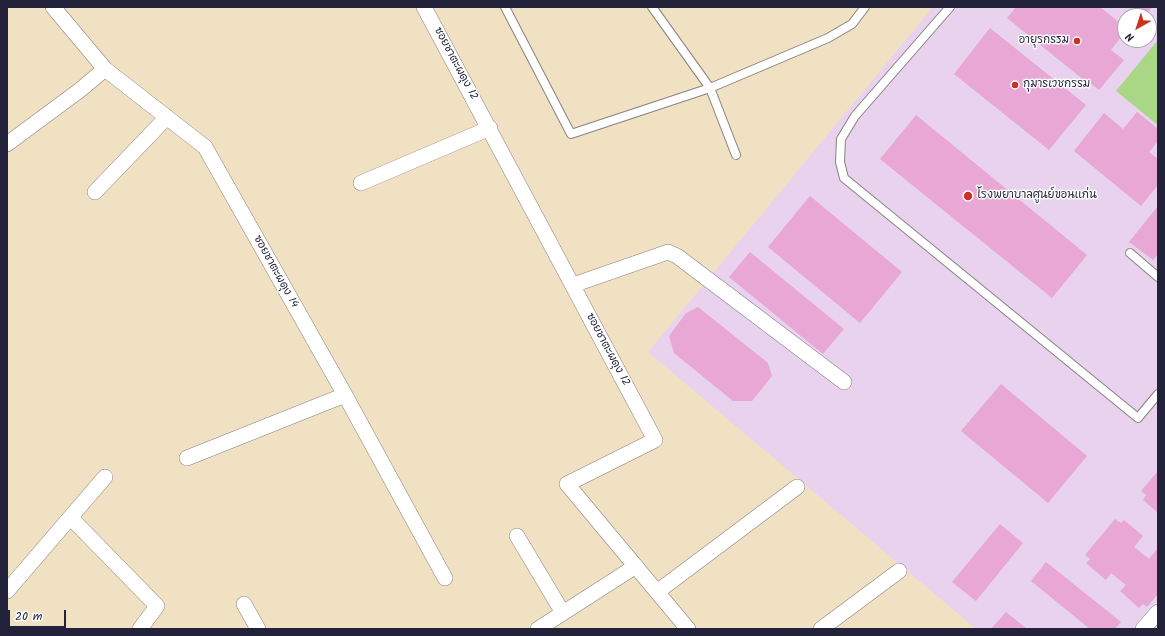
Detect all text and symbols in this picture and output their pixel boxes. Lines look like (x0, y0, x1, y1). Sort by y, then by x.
north arrow (1117, 8, 1157, 48)
street label: ซอยชาตะผดุง 12 (430, 25, 480, 103)
text: N (1122, 27, 1138, 46)
place label: อายุรกรรม (1019, 34, 1069, 48)
marker: อายุรกรรม (1072, 36, 1082, 46)
place label: กุมารเวชกรรม (1023, 78, 1090, 92)
marker: กุมารเวชกรรม (1010, 80, 1020, 90)
place label: โรงพยาบาลศูนย์ขอนแก่น (977, 189, 1097, 203)
marker: โรงพยาบาลศูนย์ขอนแก่น (962, 190, 974, 202)
street label: ซอยชาตะผดุง 14 (250, 234, 300, 310)
street label: ซอยชาตะผดุง 12 (582, 311, 632, 389)
scale bar (10, 602, 68, 628)
text: 20 m (15, 607, 42, 626)

